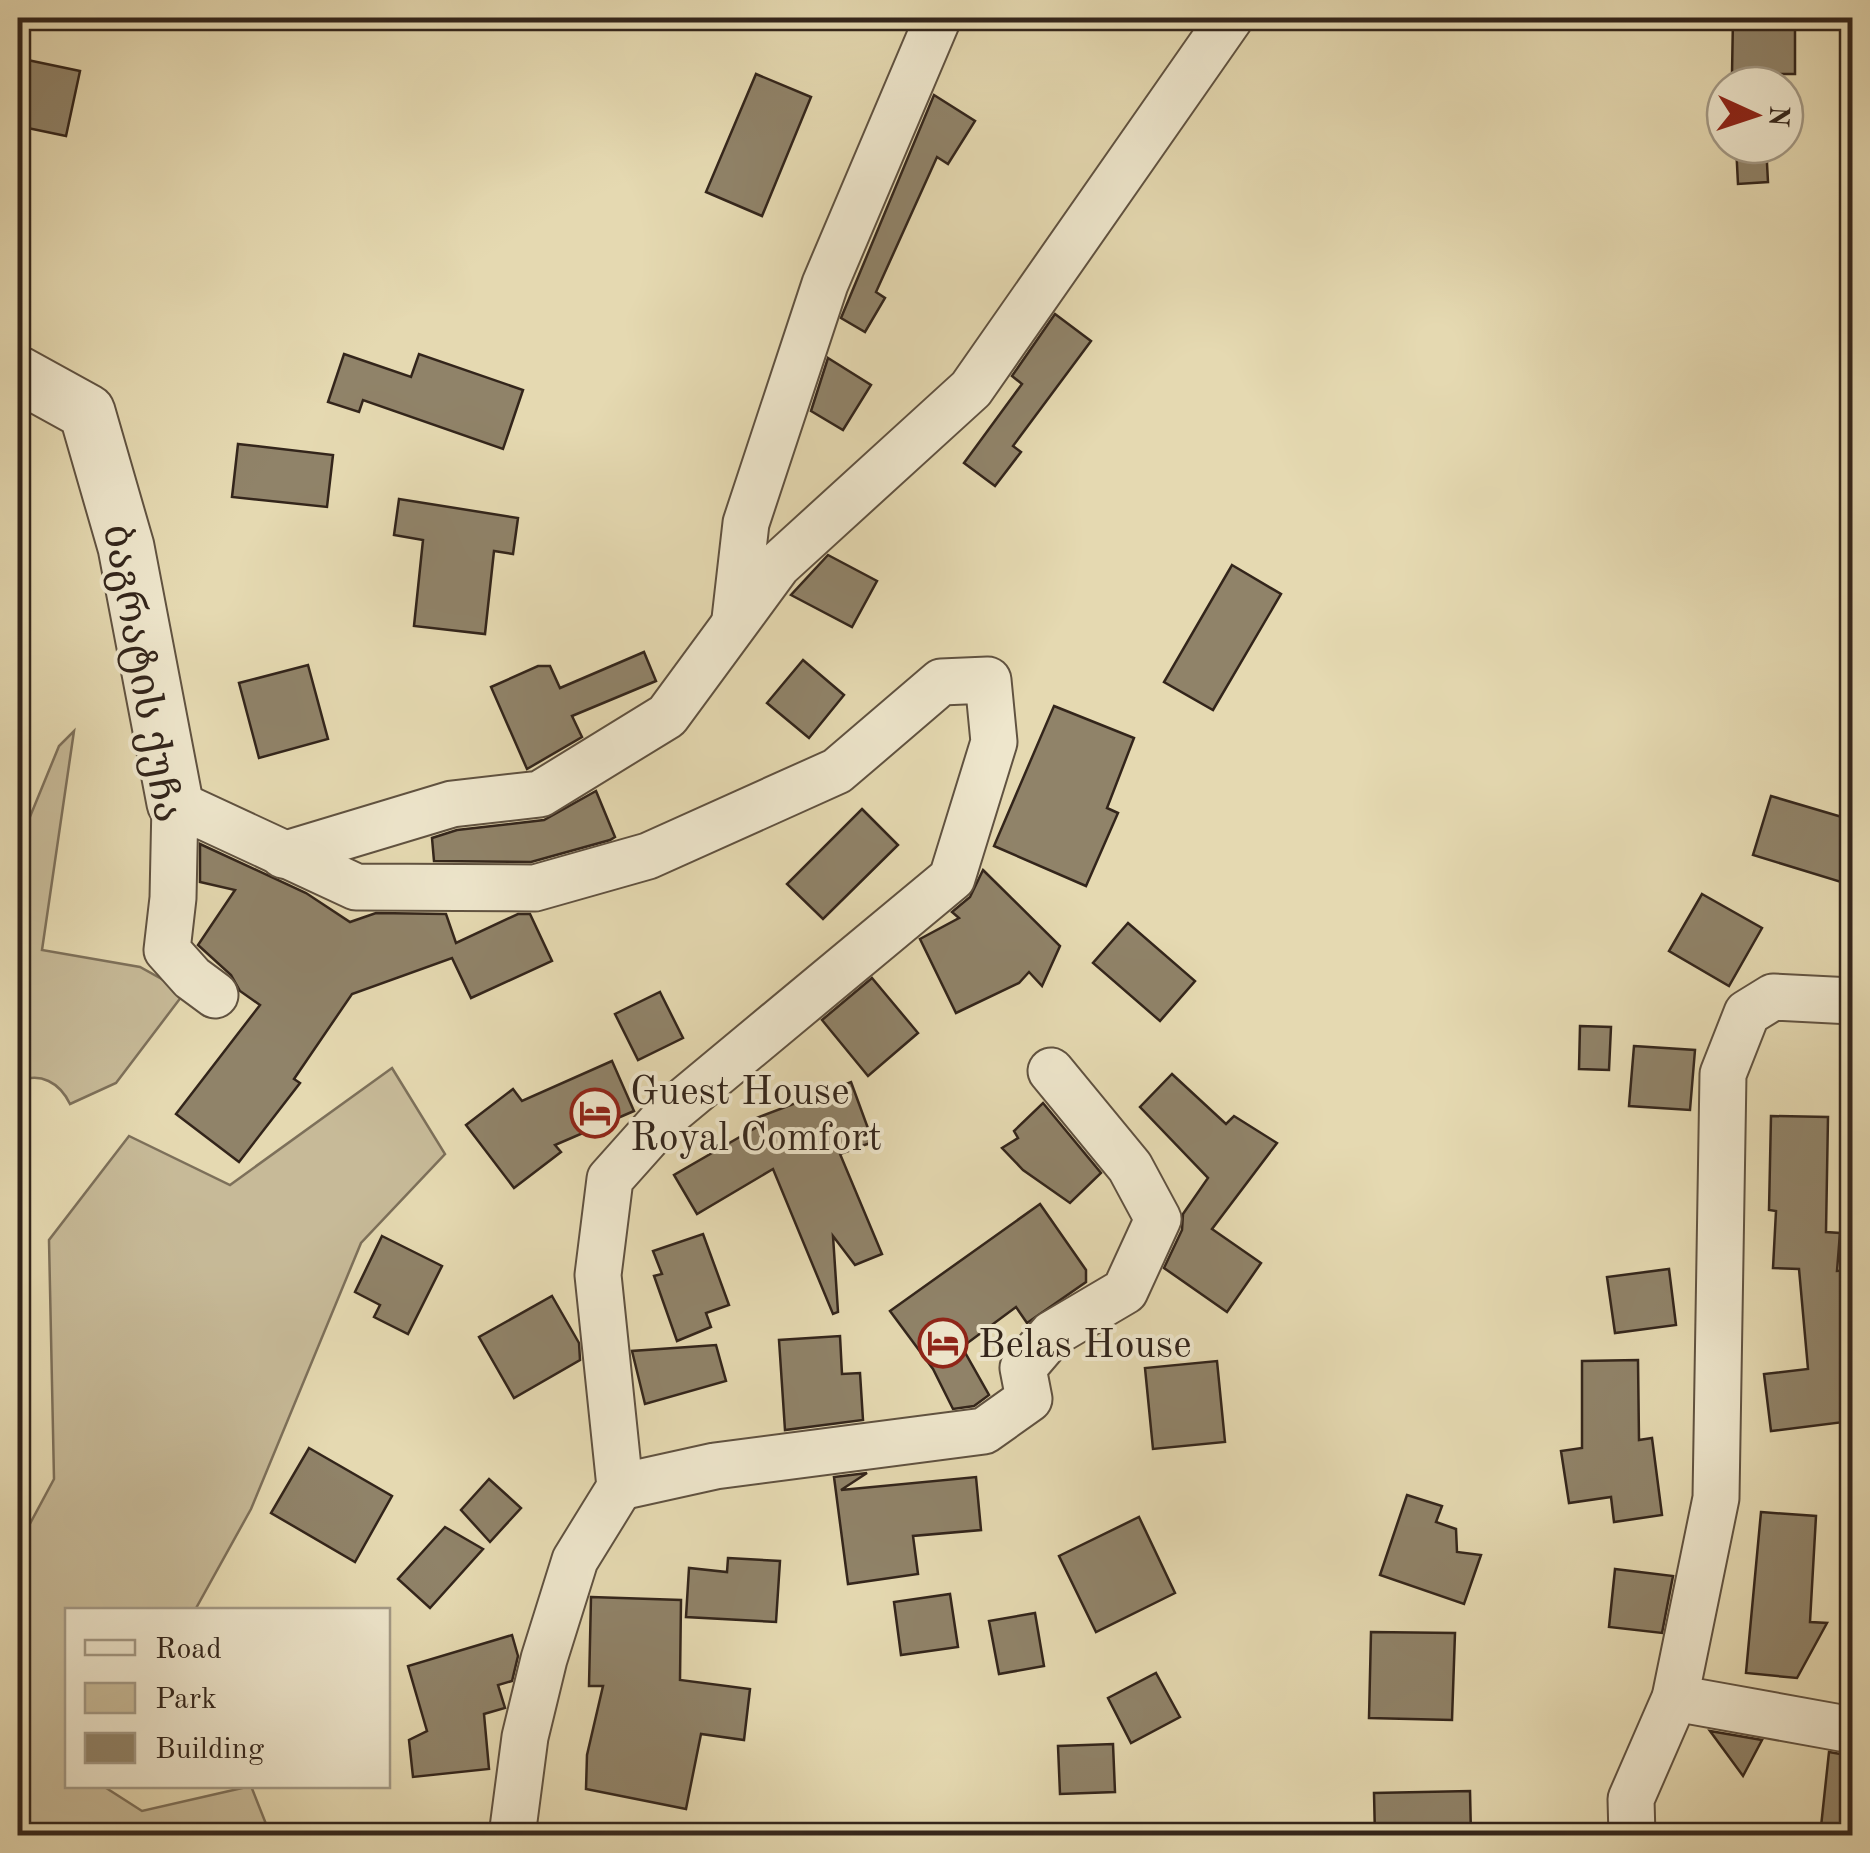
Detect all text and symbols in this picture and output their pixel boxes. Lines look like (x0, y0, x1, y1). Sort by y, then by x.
north arrow (1705, 65, 1805, 165)
text: N (1762, 105, 1792, 128)
street label: ბაგრატის ქუჩა (94, 522, 187, 826)
place label: Guest House Royal Comfort (630, 1074, 882, 1160)
hotel icon: Guest House Royal Comfort (569, 1087, 621, 1139)
hotel icon: Belas House (917, 1317, 969, 1369)
place label: Belas House (978, 1327, 1192, 1367)
legend (65, 1608, 390, 1788)
text: Road (155, 1635, 222, 1665)
text: Park (155, 1685, 217, 1715)
text: Building (155, 1735, 264, 1765)

